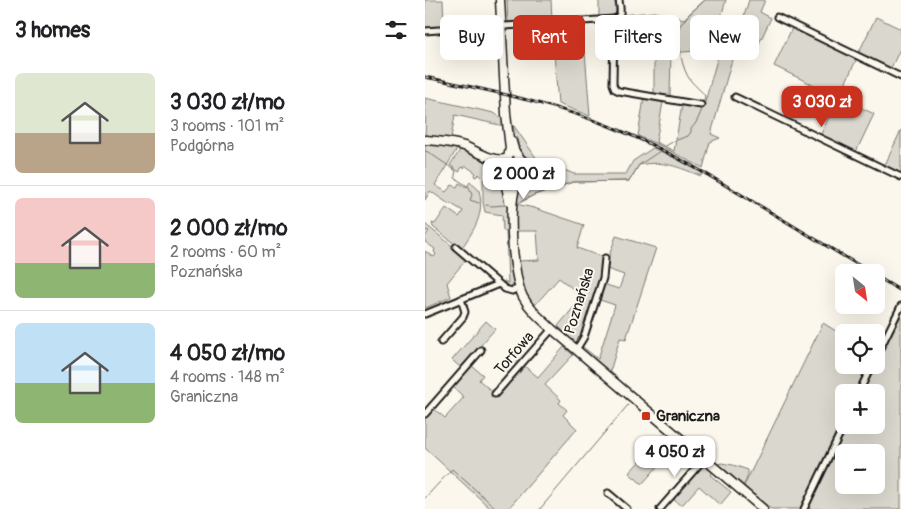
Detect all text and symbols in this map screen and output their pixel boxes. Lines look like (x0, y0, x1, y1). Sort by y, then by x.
chip: Buy (440, 15, 503, 60)
chip: Rent (513, 15, 585, 60)
chip: Filters (595, 15, 680, 60)
chip: New (690, 15, 759, 60)
icon: filters (382, 16, 410, 44)
text: 3 homes (15, 17, 90, 44)
pin: 3 030 zł (770, 86, 874, 128)
text: 3 030 zł/mo (170, 89, 285, 116)
text: 3 030 zł (793, 92, 851, 112)
icon: home (55, 93, 115, 153)
text: 3 rooms · 101 m² (170, 116, 284, 136)
text: Podgórna (170, 136, 234, 156)
pin: 2 000 zł (472, 158, 576, 200)
text: 2 000 zł (494, 164, 554, 184)
text: 2 000 zł/mo (170, 215, 287, 242)
icon: home (55, 218, 115, 278)
text: 2 rooms · 60 m² (170, 242, 281, 262)
text: Poznańska (170, 262, 243, 282)
north arrow (835, 264, 885, 314)
map controls (835, 264, 885, 494)
street label: Poznańska (560, 266, 599, 337)
button: locate (835, 324, 885, 374)
street label: Torfowa (490, 328, 538, 379)
text: 4 050 zł/mo (170, 340, 285, 367)
icon: home (55, 343, 115, 403)
text: 4 rooms · 148 m² (170, 367, 285, 387)
button: + (835, 384, 885, 434)
text: Graniczna (170, 387, 238, 407)
place label: Graniczna (656, 407, 720, 426)
marker: Graniczna (640, 410, 652, 422)
pin: 4 050 zł (623, 436, 727, 478)
text: 4 050 zł (645, 442, 705, 462)
button: − (835, 444, 885, 494)

